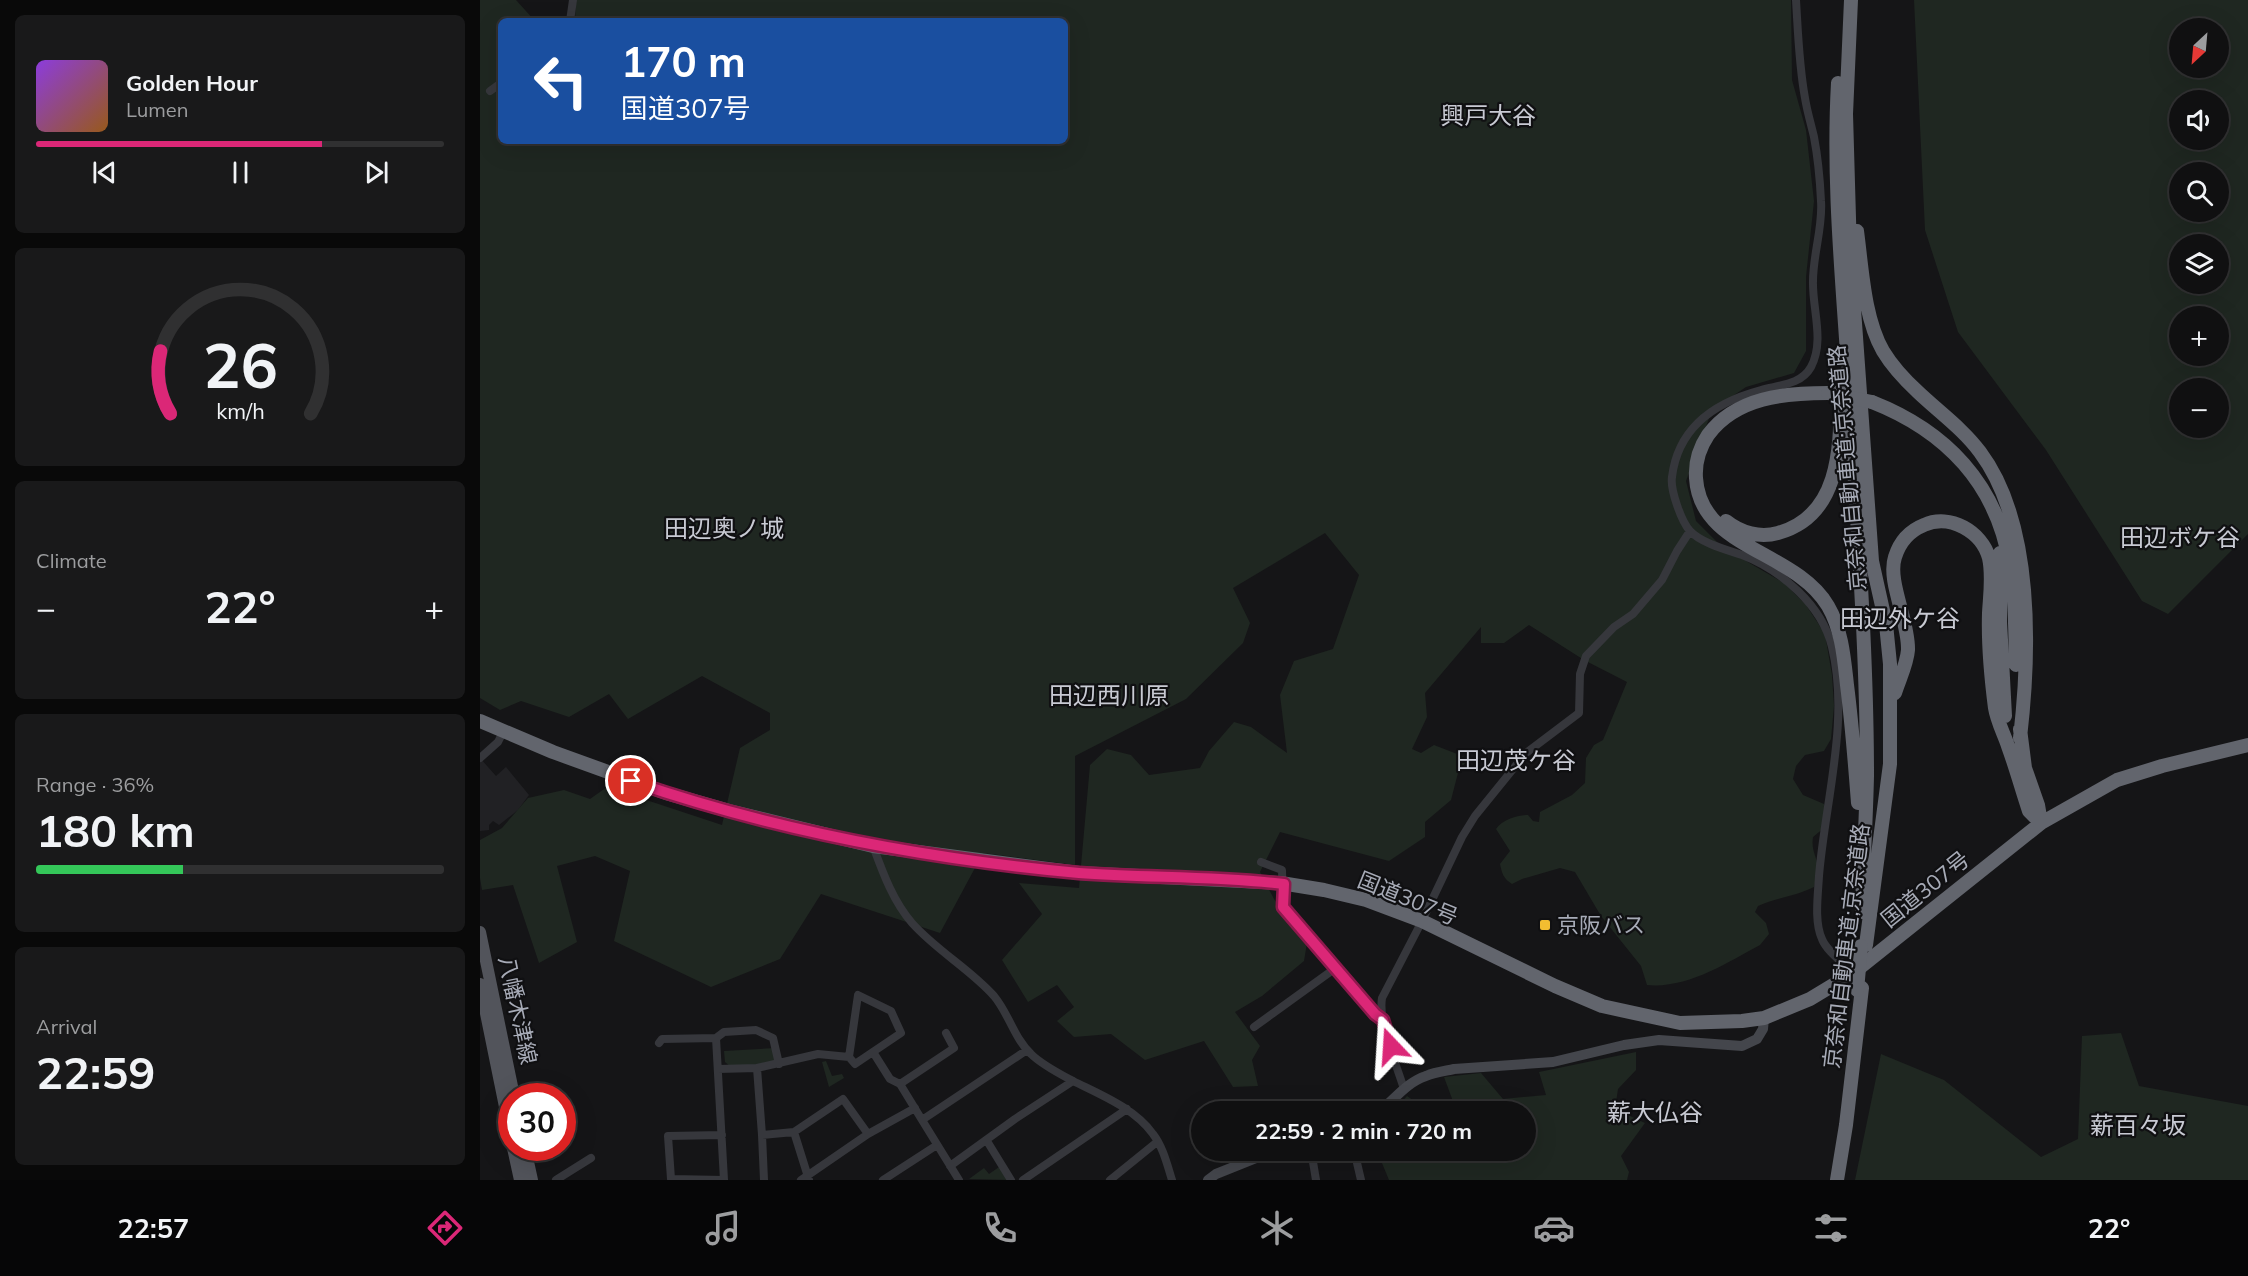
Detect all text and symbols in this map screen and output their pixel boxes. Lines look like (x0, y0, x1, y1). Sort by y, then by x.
north arrow (2169, 18, 2229, 78)
map controls (2169, 18, 2229, 438)
text: 170 m (621, 35, 746, 88)
icon: left (522, 42, 600, 120)
text: Golden Hour (126, 69, 258, 97)
button: sound (2169, 90, 2229, 150)
text: 国道307号 (621, 91, 751, 125)
text: Lumen (126, 97, 188, 122)
district label: 興戸大谷 (1440, 100, 1536, 130)
icon: previous (88, 156, 121, 189)
icon: pause (224, 156, 257, 189)
icon: next (360, 156, 393, 189)
button: search (2169, 162, 2229, 222)
button: layers (2169, 234, 2229, 294)
button: + (2169, 306, 2229, 366)
text: 26 (203, 325, 277, 404)
street label: 京奈和自動車道;京奈道路 (1822, 344, 1872, 592)
button: − (2169, 378, 2229, 438)
text: km/h (216, 397, 264, 424)
district label: 田辺奥ノ城 (664, 513, 784, 543)
district label: 田辺ボケ谷 (2120, 522, 2240, 552)
text: Climate (36, 548, 107, 573)
text: 22° (204, 578, 276, 634)
text: − (36, 587, 56, 628)
text: + (424, 587, 444, 628)
district label: 田辺外ケ谷 (1840, 603, 1960, 633)
district label: 田辺西川原 (1049, 680, 1169, 710)
district label: 田辺茂ケ谷 (1456, 745, 1576, 775)
pin (605, 755, 656, 806)
icon: arrive (614, 764, 647, 797)
text: Range · 36% (36, 772, 154, 797)
text: 180 km (36, 802, 195, 858)
street label: 京奈和自動車道;京奈道路 (1817, 822, 1875, 1070)
street label: 国道307号 (1875, 845, 1975, 933)
street label: 国道307号 (1354, 865, 1462, 931)
place label: 京阪バス (1557, 911, 1645, 939)
marker: 京阪バス (1538, 918, 1552, 932)
street label: 八幡木津線 (493, 953, 543, 1067)
text: Arrival (36, 1014, 97, 1039)
position arrow (1359, 1014, 1423, 1078)
text: 22:59 (36, 1044, 155, 1100)
speed limit sign: 30 (498, 1083, 576, 1161)
district label: 薪大仏谷 (1607, 1097, 1703, 1127)
district label: 薪百々坂 (2090, 1110, 2186, 1140)
text: 22:59 · 2 min · 720 m (1255, 1117, 1472, 1145)
icon: directions (424, 1207, 466, 1249)
icon: music (702, 1207, 744, 1249)
icon: phone (979, 1207, 1021, 1249)
icon: climate (1256, 1207, 1298, 1249)
icon: car (1533, 1207, 1575, 1249)
icon: filters (1810, 1207, 1852, 1249)
text: 22:57 (118, 1211, 189, 1245)
text: 22° (2088, 1211, 2130, 1245)

